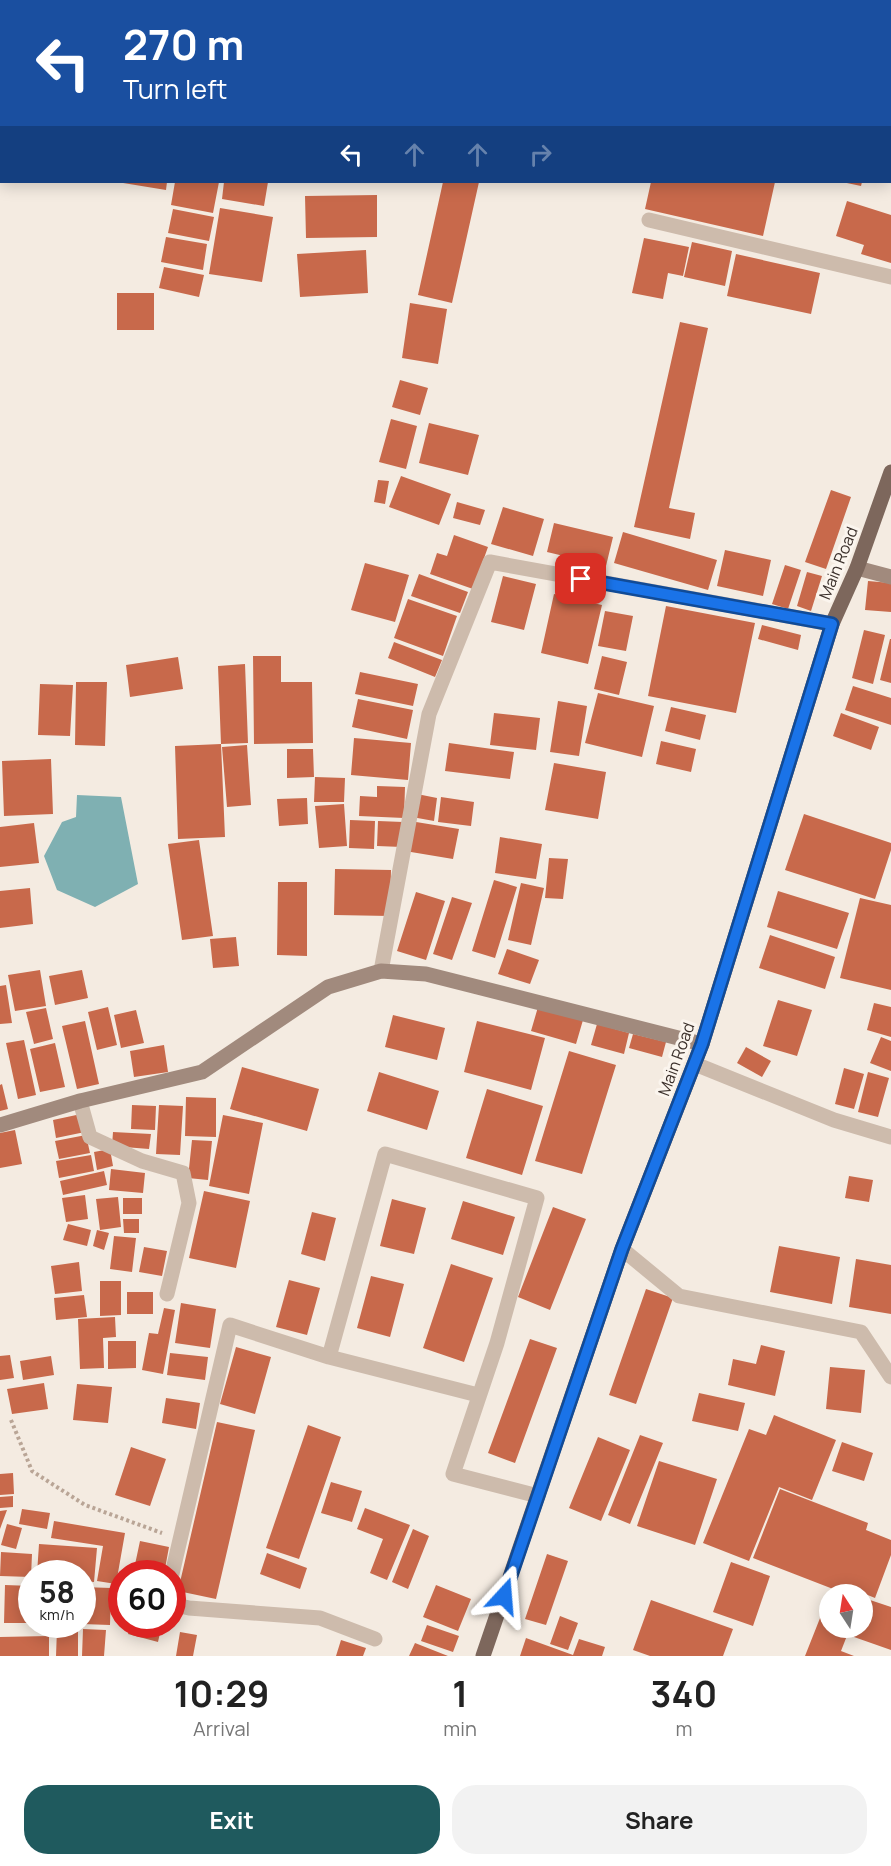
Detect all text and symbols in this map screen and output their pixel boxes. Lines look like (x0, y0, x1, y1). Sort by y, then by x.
text: 270 m (123, 15, 244, 73)
icon: left (24, 24, 102, 102)
text: Turn left (123, 70, 227, 107)
icon: left (335, 138, 368, 171)
icon: ahead (398, 138, 431, 171)
icon: ahead (461, 138, 494, 171)
icon: right (524, 138, 557, 171)
street label: Main Road (813, 523, 863, 603)
pin (555, 553, 606, 604)
icon: arrive (564, 562, 597, 595)
street label: Main Road (653, 1019, 699, 1099)
speed limit sign: 60 (108, 1560, 186, 1638)
position arrow (472, 1564, 536, 1628)
text: 58 (39, 1571, 75, 1612)
north arrow (819, 1584, 873, 1638)
map controls (819, 1584, 873, 1638)
text: km/h (40, 1604, 74, 1625)
text: 10:29 (174, 1669, 269, 1718)
text: 1 (452, 1669, 468, 1718)
text: 340 (651, 1669, 717, 1718)
text: Arrival (193, 1715, 250, 1742)
text: min (443, 1715, 477, 1742)
text: m (675, 1715, 692, 1742)
button: Exit (24, 1785, 440, 1854)
button: Share (452, 1785, 867, 1854)

